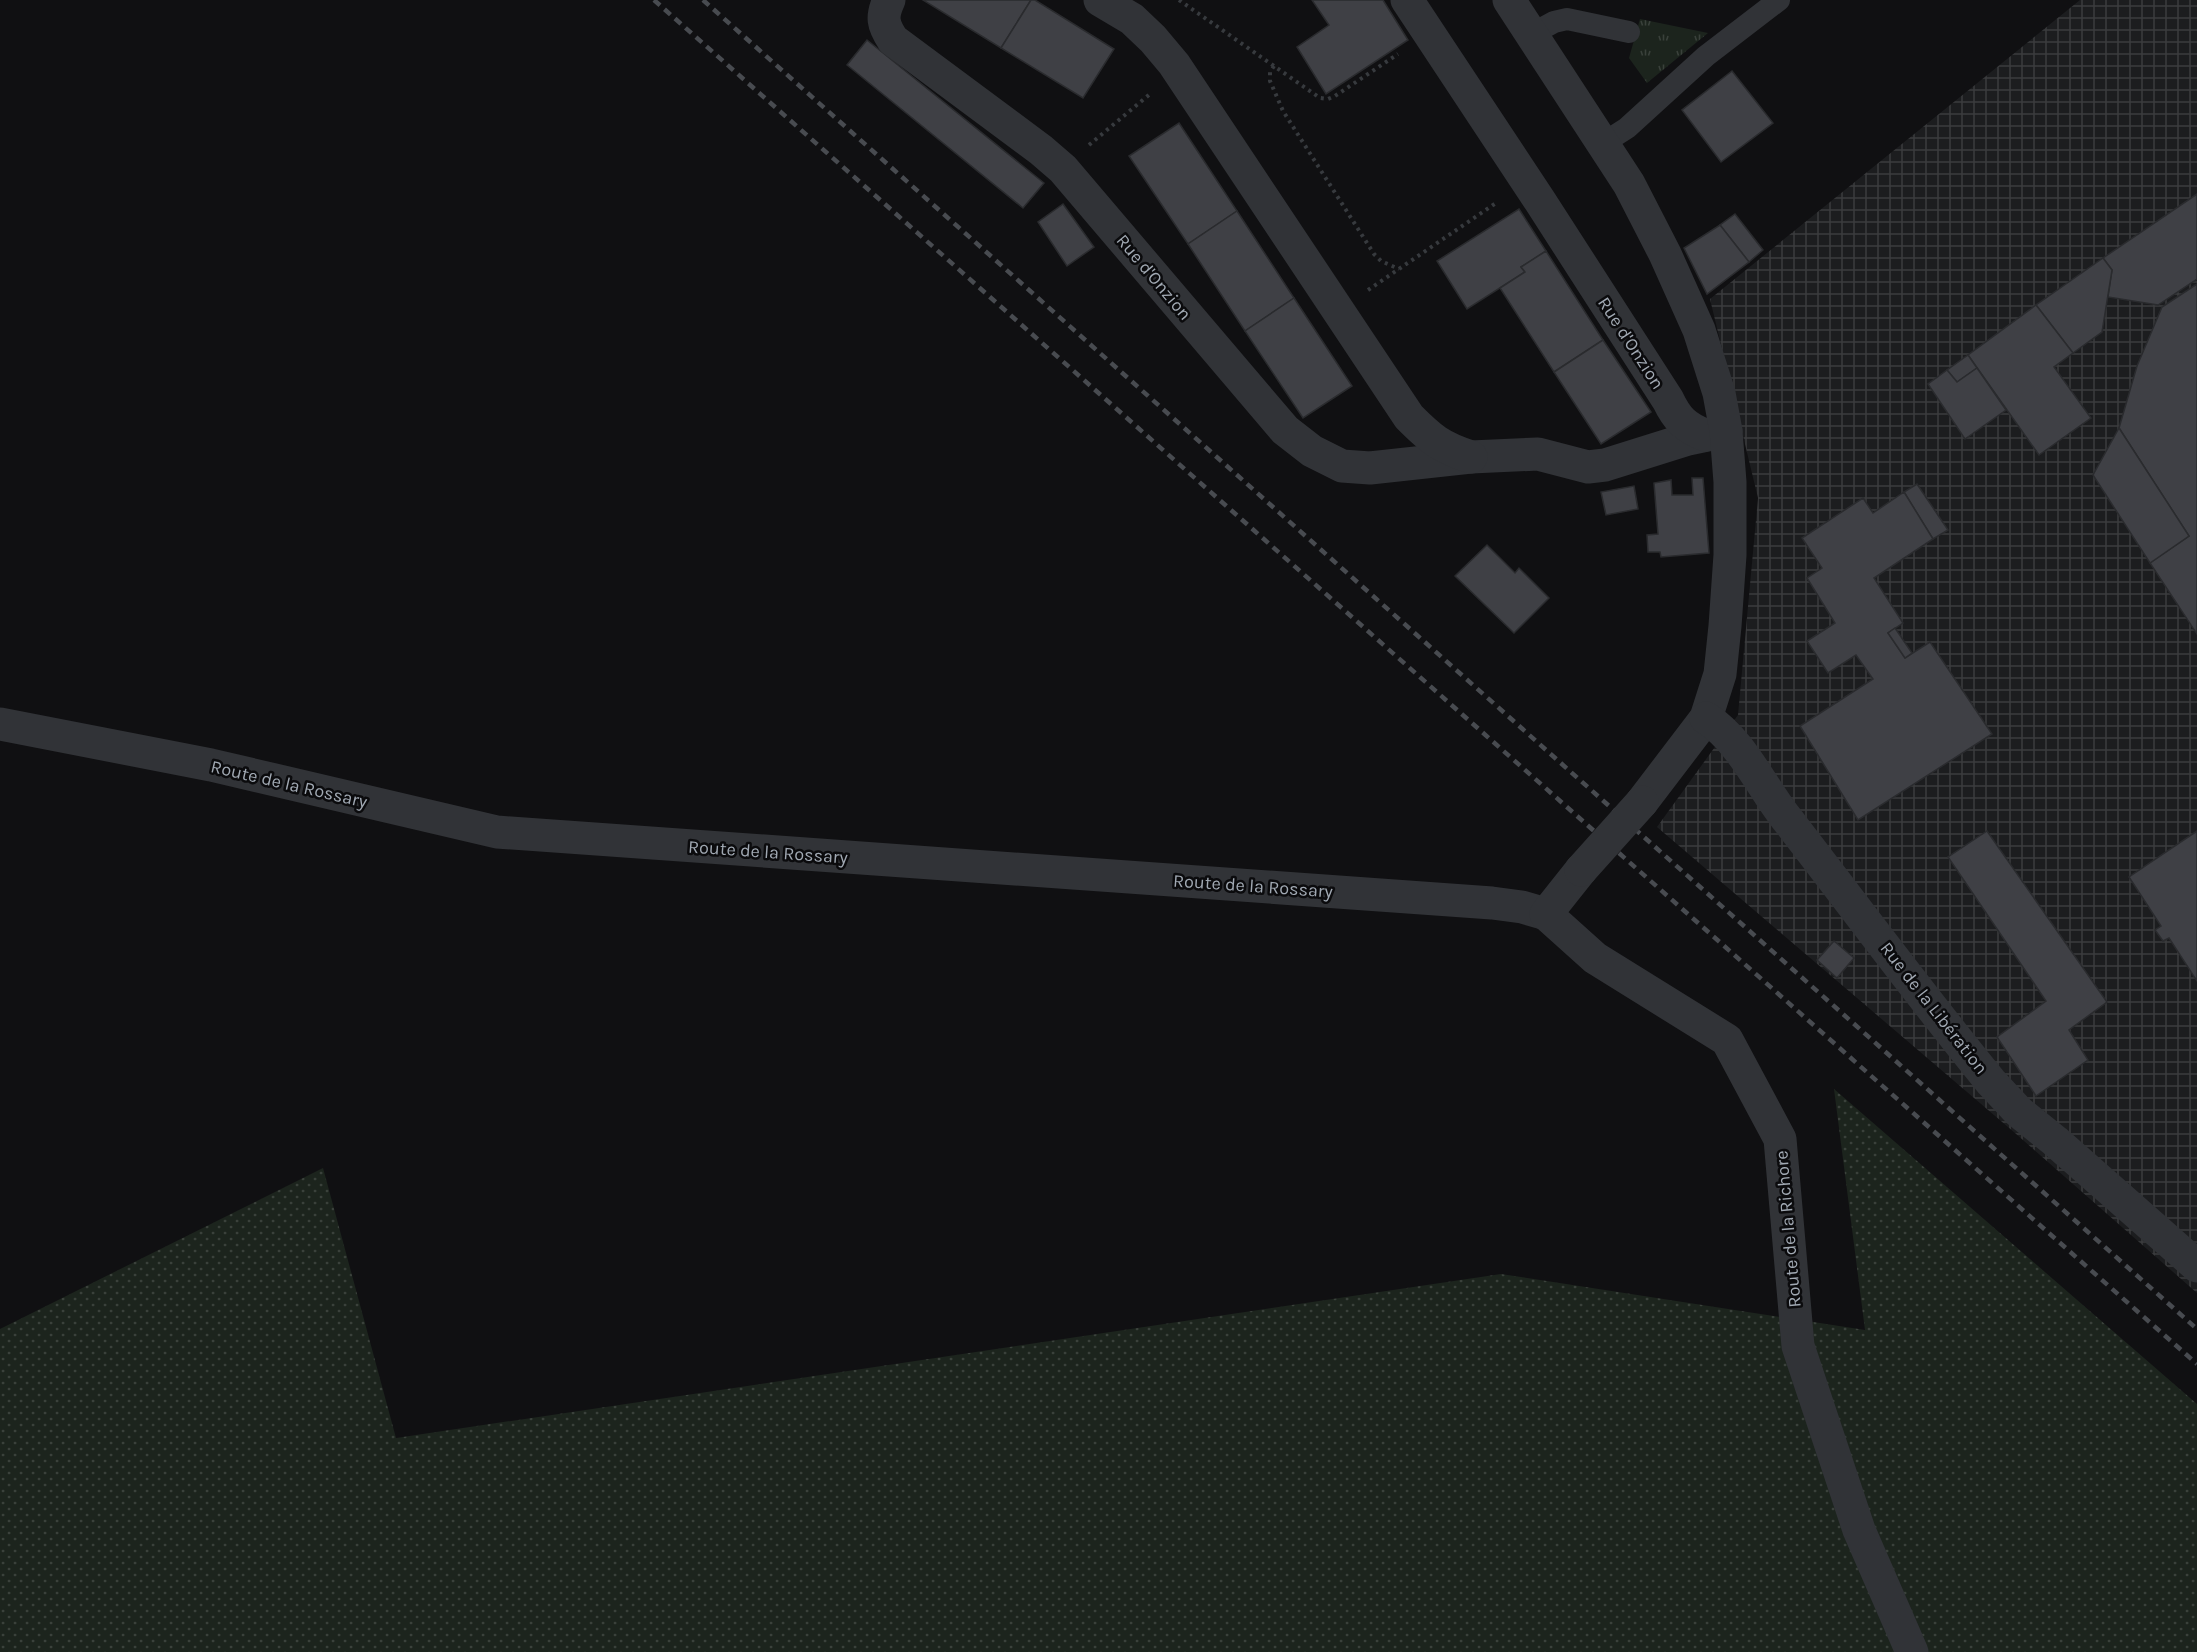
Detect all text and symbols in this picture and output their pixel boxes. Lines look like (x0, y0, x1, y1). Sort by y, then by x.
street label: Rue d'Onzion (1112, 229, 1196, 325)
street label: Rue d'Onzion (1593, 293, 1669, 393)
street label: Route de la Rossary (209, 755, 370, 813)
street label: Route de la Rossary (687, 835, 849, 869)
street label: Route de la Rossary (1172, 869, 1334, 903)
street label: Rue de la Libération (1876, 937, 1992, 1079)
street label: Route de la Richore (1770, 1150, 1806, 1308)

